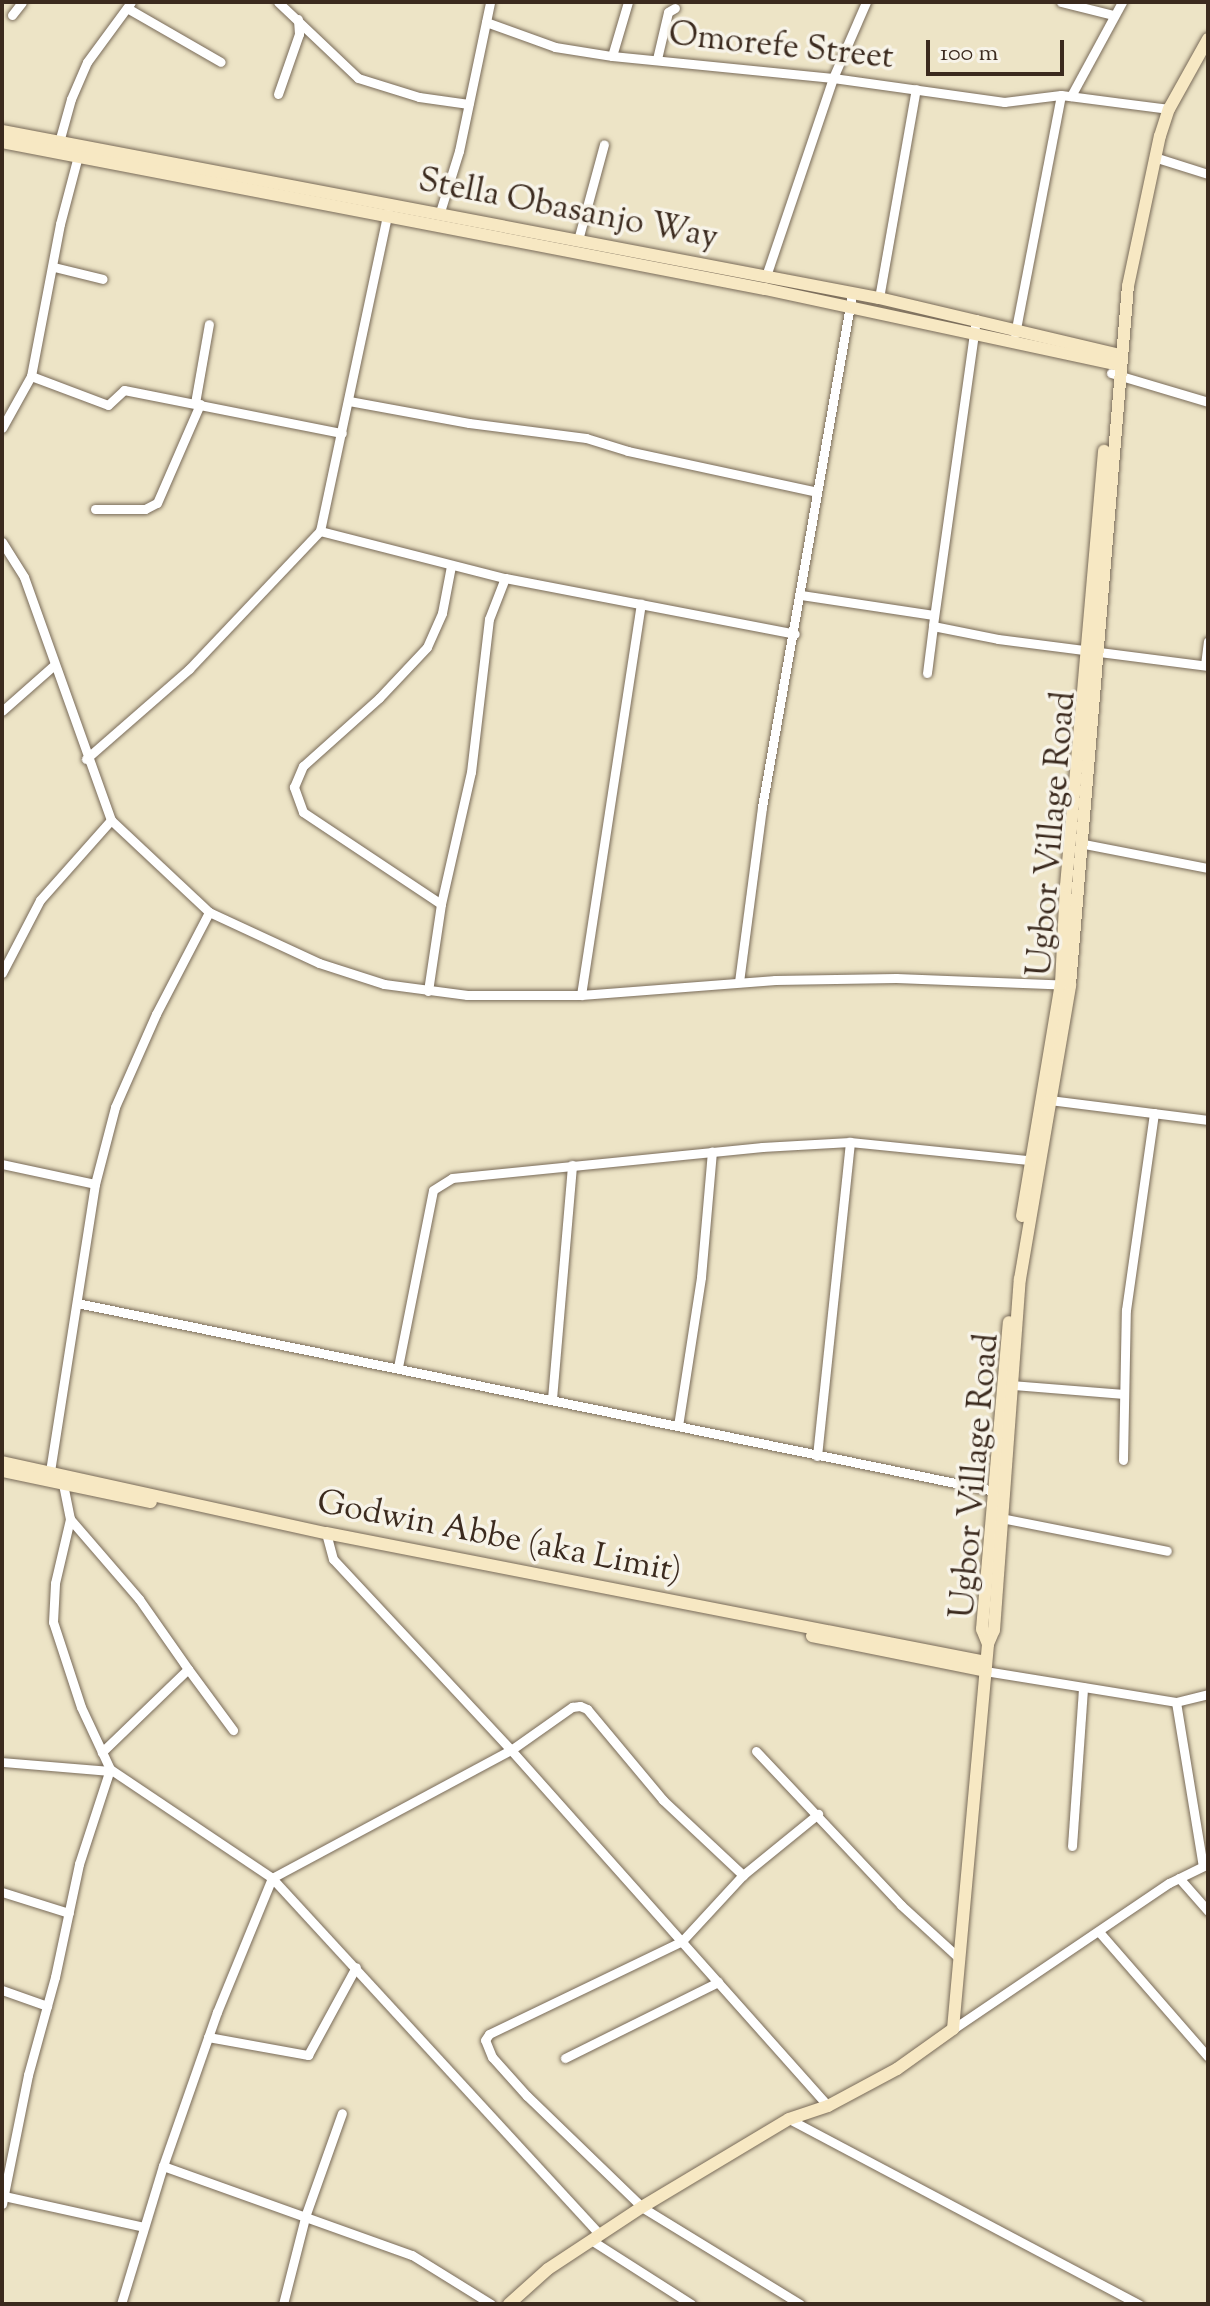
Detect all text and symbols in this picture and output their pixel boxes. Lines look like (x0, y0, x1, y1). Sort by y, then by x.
street label: Omorefe Street (667, 15, 895, 79)
scale bar (930, 24, 1068, 74)
text: 100 m (940, 37, 998, 71)
street label: Stella Obasanjo Way (415, 161, 721, 259)
street label: Ugbor Village Road (1020, 690, 1086, 978)
street label: Ugbor Village Road (943, 1332, 1009, 1620)
street label: Godwin Abbe (aka Limit) (313, 1483, 685, 1593)

